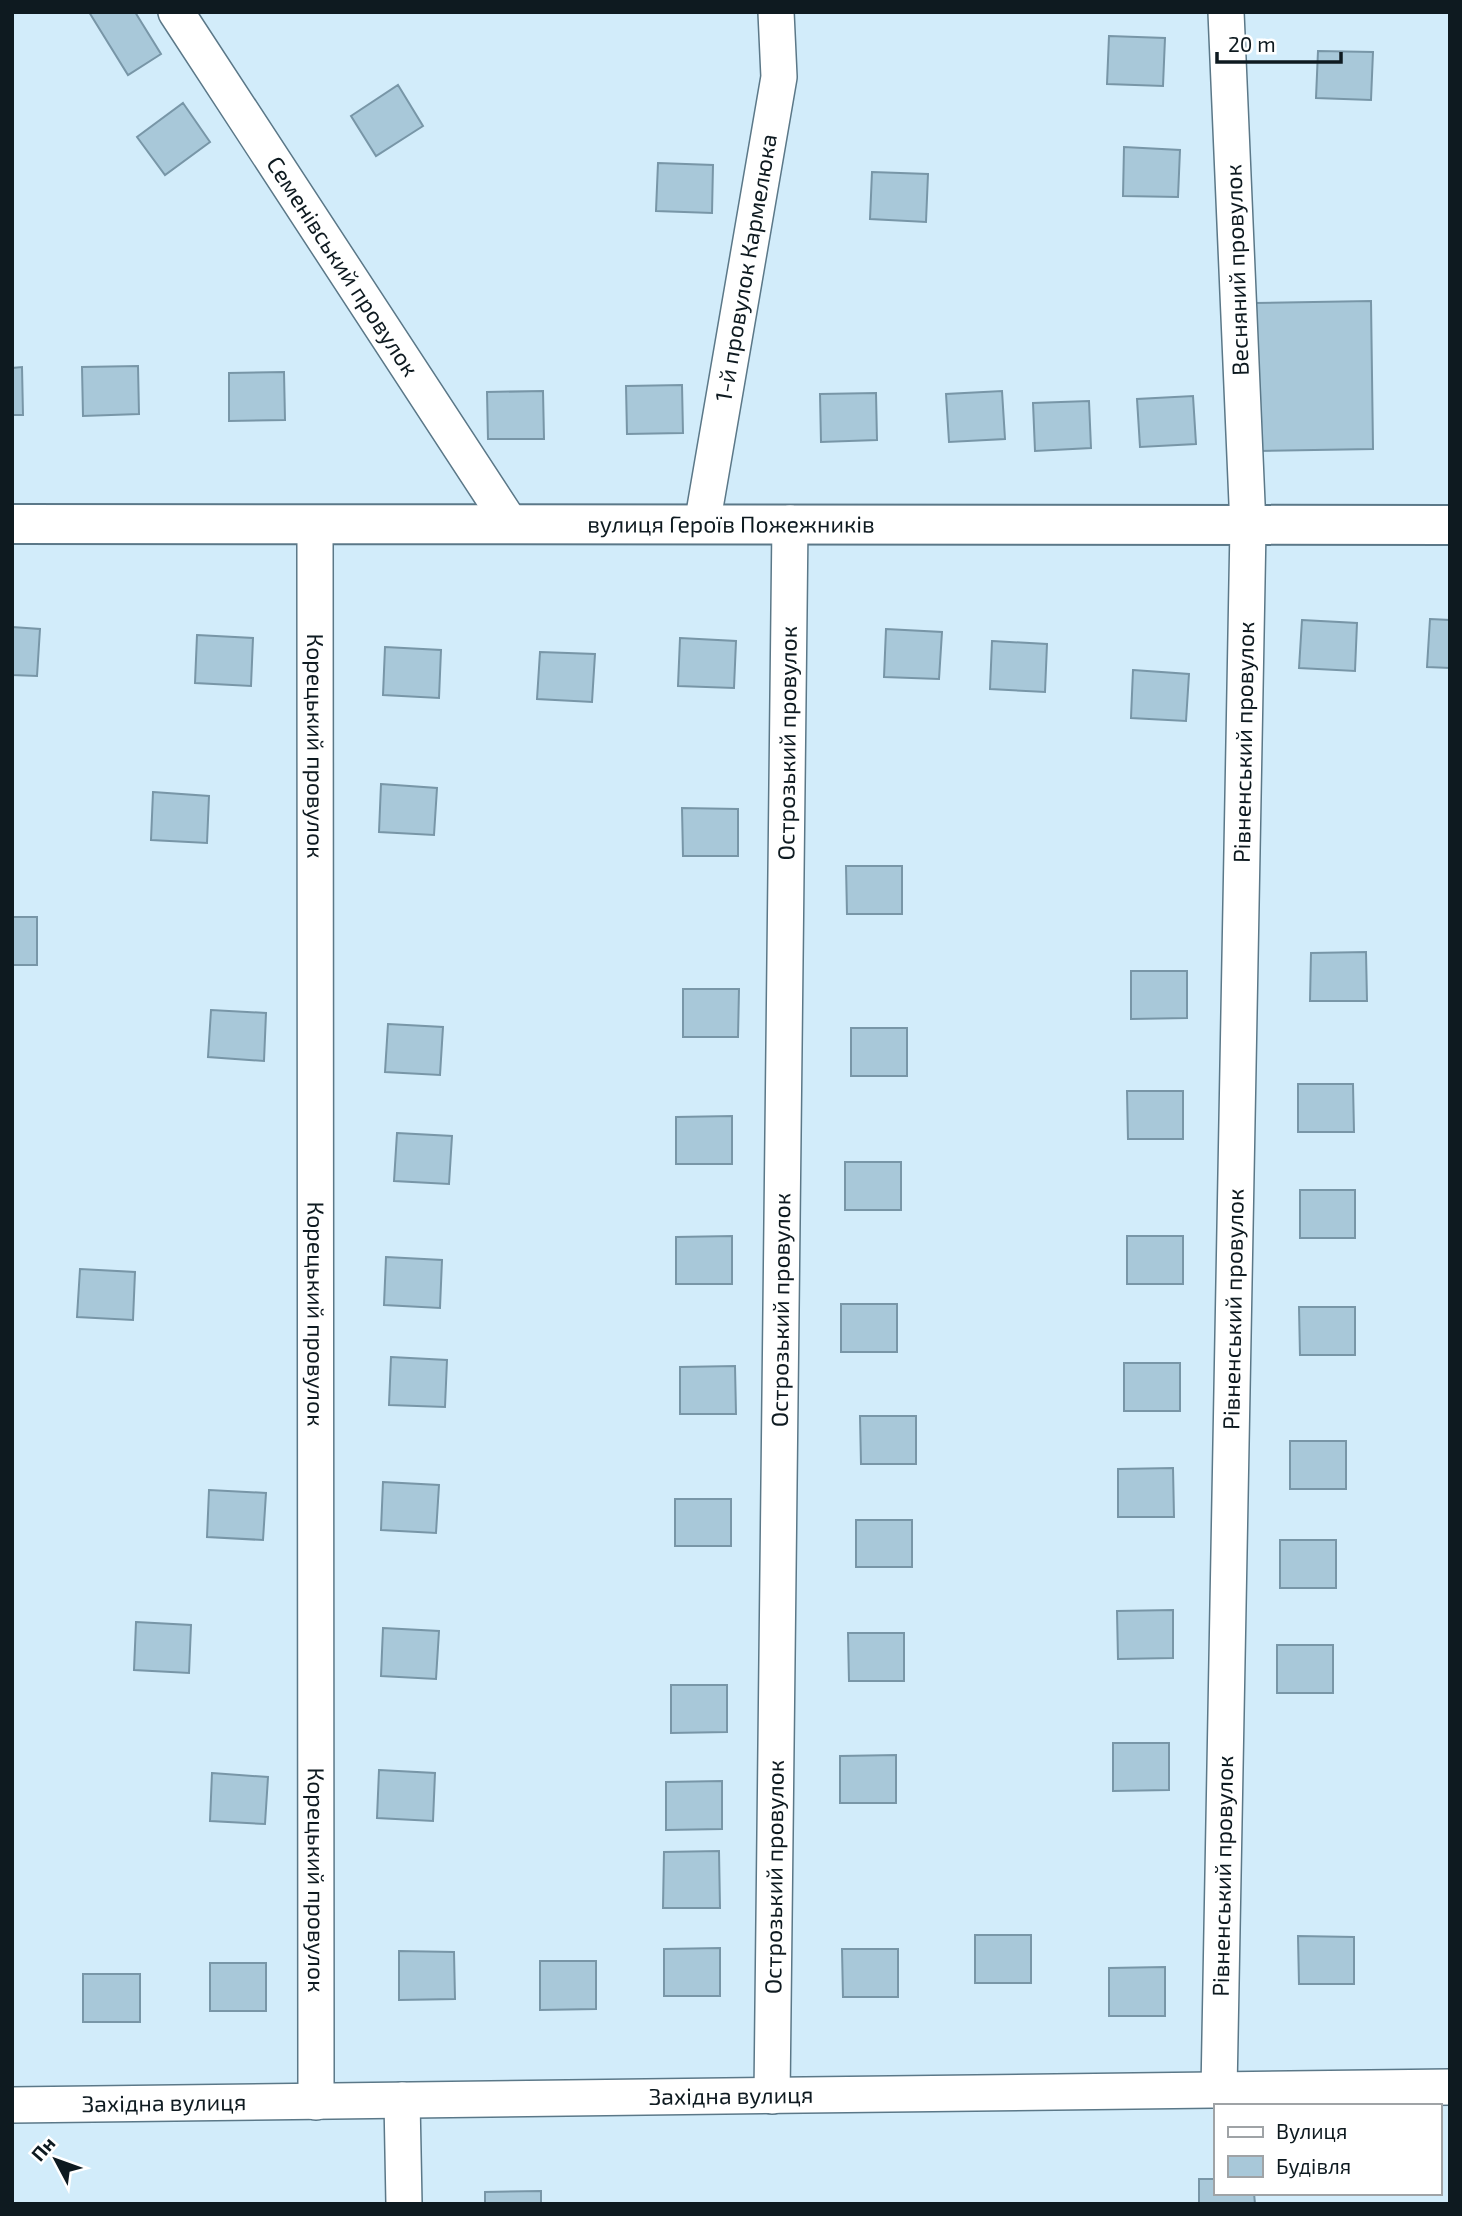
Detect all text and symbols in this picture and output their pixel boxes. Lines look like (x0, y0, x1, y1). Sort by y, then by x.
scale bar (1217, 21, 1341, 65)
text: 20 m (1228, 31, 1276, 56)
street label: 1-й провулок Кармелюка (708, 132, 782, 404)
street label: Семенівський провулок (261, 151, 425, 381)
street label: Весняний провулок (1218, 164, 1255, 376)
street label: вулиця Героїв Пожежників (587, 509, 875, 538)
street label: Рівненський провулок (1227, 621, 1260, 863)
street label: Острозький провулок (771, 626, 802, 860)
street label: Корецький провулок (301, 634, 330, 858)
street label: Рівненський провулок (1216, 1188, 1249, 1430)
street label: Острозький провулок (765, 1193, 796, 1427)
street label: Корецький провулок (302, 1202, 331, 1426)
street label: Рівненський провулок (1206, 1755, 1239, 1997)
street label: Острозький провулок (758, 1760, 789, 1994)
street label: Корецький провулок (302, 1768, 331, 1992)
street label: Західна вулиця (648, 2080, 814, 2110)
street label: Західна вулиця (81, 2087, 247, 2117)
legend (1214, 2104, 1441, 2195)
text: Вулиця (1276, 2118, 1347, 2144)
north arrow (21, 2125, 91, 2195)
text: Пн (26, 2132, 60, 2165)
text: Будівля (1276, 2153, 1351, 2179)

